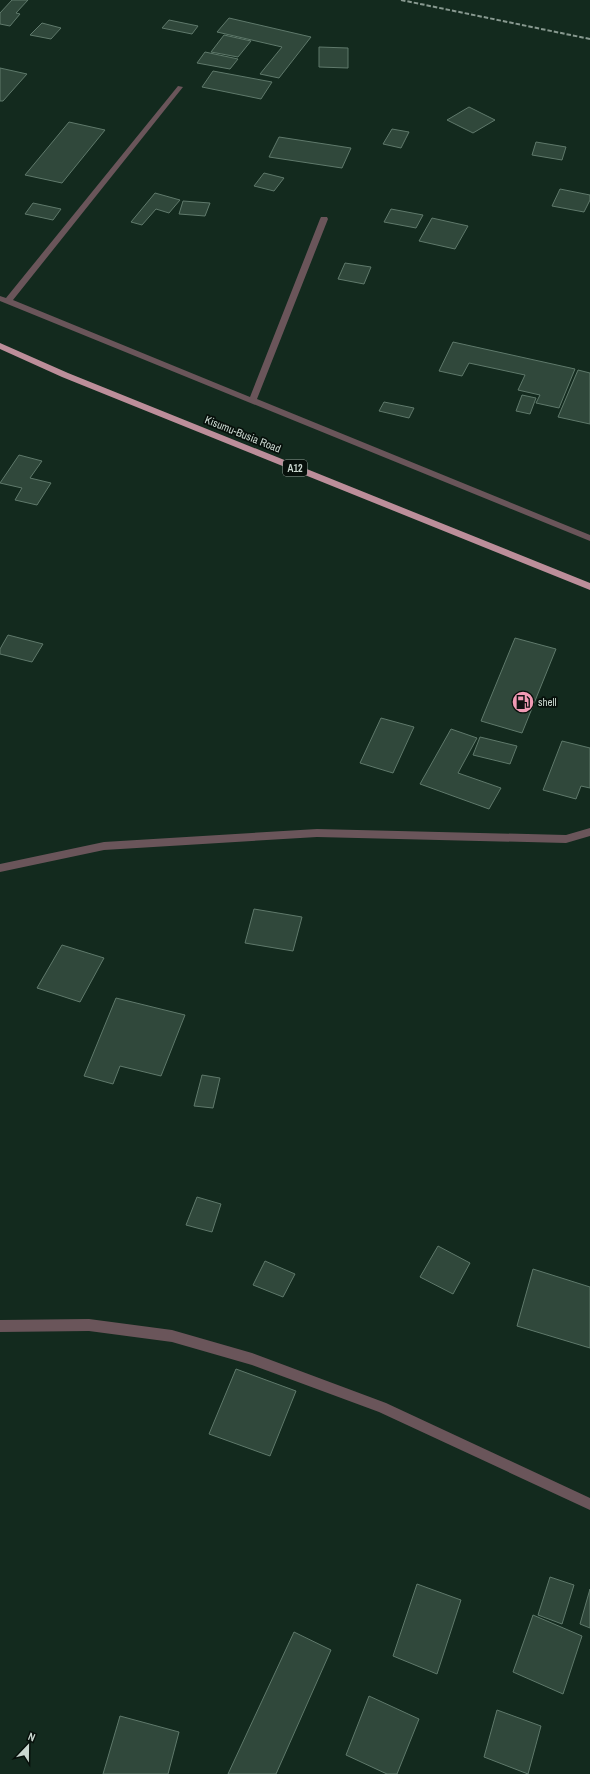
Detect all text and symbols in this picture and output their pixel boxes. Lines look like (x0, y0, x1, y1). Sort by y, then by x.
street label: Kisumu-Busia Road (203, 412, 283, 456)
road number: A12 (283, 460, 307, 476)
fuel station icon: shell (510, 689, 536, 715)
place label: shell (538, 695, 557, 709)
north arrow (8, 1726, 48, 1766)
text: N (26, 1729, 37, 1744)

